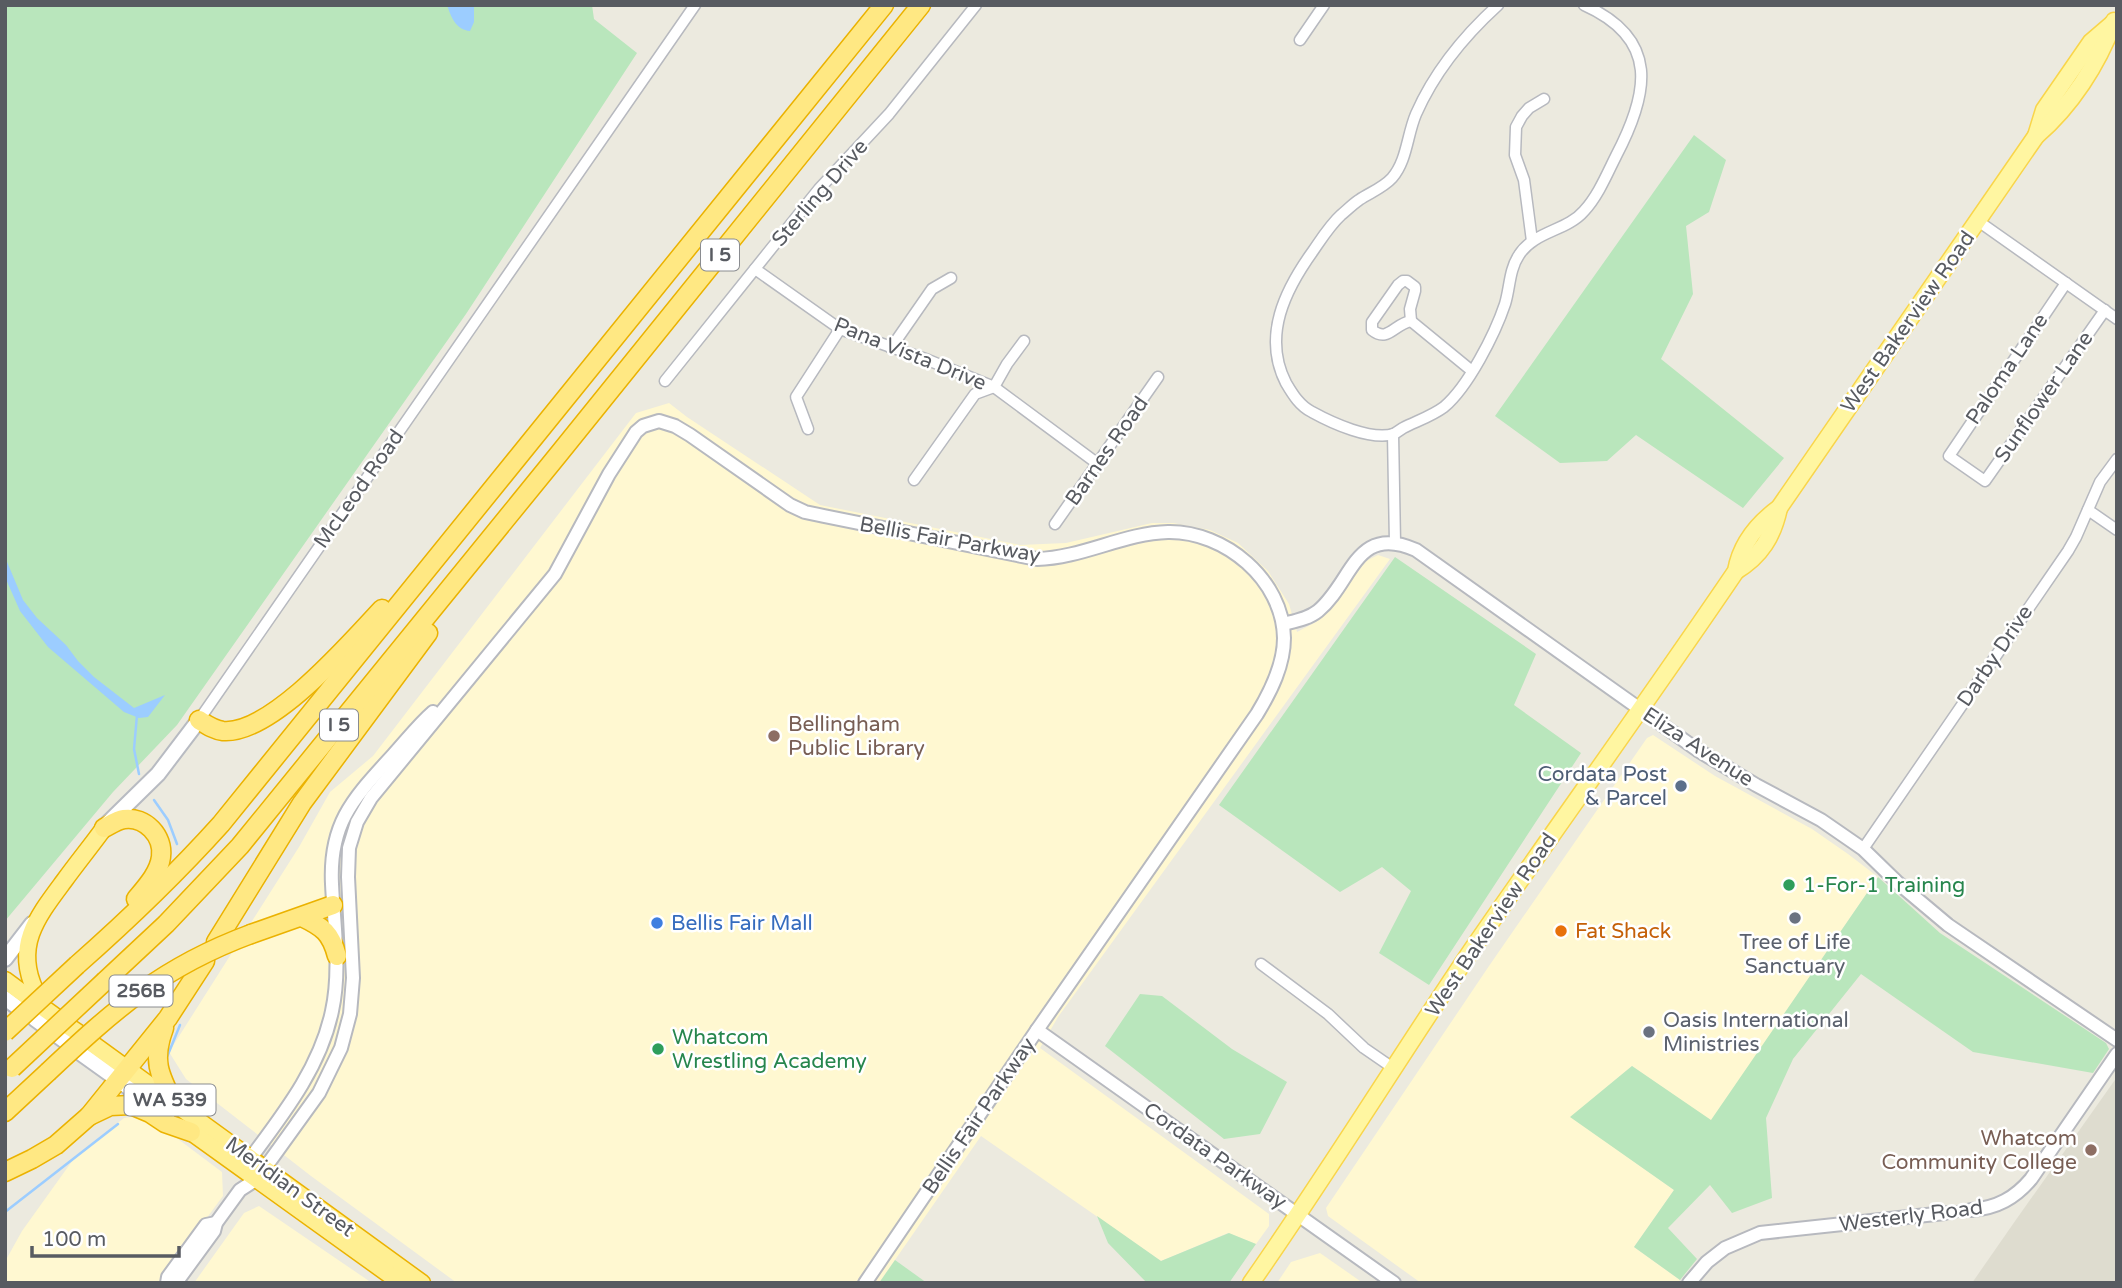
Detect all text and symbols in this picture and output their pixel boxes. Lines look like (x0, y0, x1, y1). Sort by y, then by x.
street label: Sterling Drive (767, 134, 873, 252)
street label: West Bakerview Road (1836, 226, 1980, 418)
road number: I 5 (701, 240, 739, 270)
street label: Paloma Lane (1961, 309, 2053, 429)
street label: Pana Vista Drive (830, 312, 990, 396)
street label: Sunflower Lane (1989, 326, 2099, 467)
street label: Barnes Road (1060, 392, 1154, 510)
street label: McLeod Road (309, 425, 409, 553)
street label: Bellis Fair Parkway (857, 512, 1043, 568)
street label: Darby Drive (1952, 600, 2038, 711)
street label: Eliza Avenue (1638, 702, 1758, 792)
road number: I 5 (320, 710, 358, 740)
place label: Bellingham Public Library (788, 712, 925, 761)
marker: Bellingham Public Library (766, 728, 782, 744)
place label: Cordata Post & Parcel (1538, 762, 1667, 811)
marker: Cordata Post & Parcel (1673, 778, 1689, 794)
street label: West Bakerview Road (1420, 828, 1562, 1022)
place label: 1-For-1 Training (1803, 873, 1965, 898)
marker: 1-For-1 Training (1781, 877, 1797, 893)
marker: Tree of Life Sanctuary (1787, 910, 1803, 926)
place label: Bellis Fair Mall (671, 911, 813, 936)
marker: Bellis Fair Mall (649, 915, 665, 931)
place label: Fat Shack (1575, 919, 1671, 944)
marker: Fat Shack (1553, 923, 1569, 939)
place label: Tree of Life Sanctuary (1739, 930, 1851, 979)
road number: 256B (110, 976, 172, 1007)
place label: Oasis International Ministries (1663, 1008, 1849, 1057)
marker: Oasis International Ministries (1641, 1024, 1657, 1040)
place label: Whatcom Wrestling Academy (672, 1025, 867, 1074)
street label: Bellis Fair Parkway (917, 1033, 1041, 1199)
marker: Whatcom Wrestling Academy (650, 1041, 666, 1057)
road number: WA 539 (124, 1084, 216, 1116)
street label: Cordata Parkway (1139, 1097, 1291, 1215)
place label: Whatcom Community College (1882, 1126, 2077, 1175)
street label: Meridian Street (220, 1132, 360, 1242)
marker: Whatcom Community College (2083, 1142, 2099, 1158)
street label: Westerly Road (1838, 1195, 1984, 1237)
scale bar (32, 1214, 178, 1258)
text: 100 m (42, 1227, 106, 1252)

